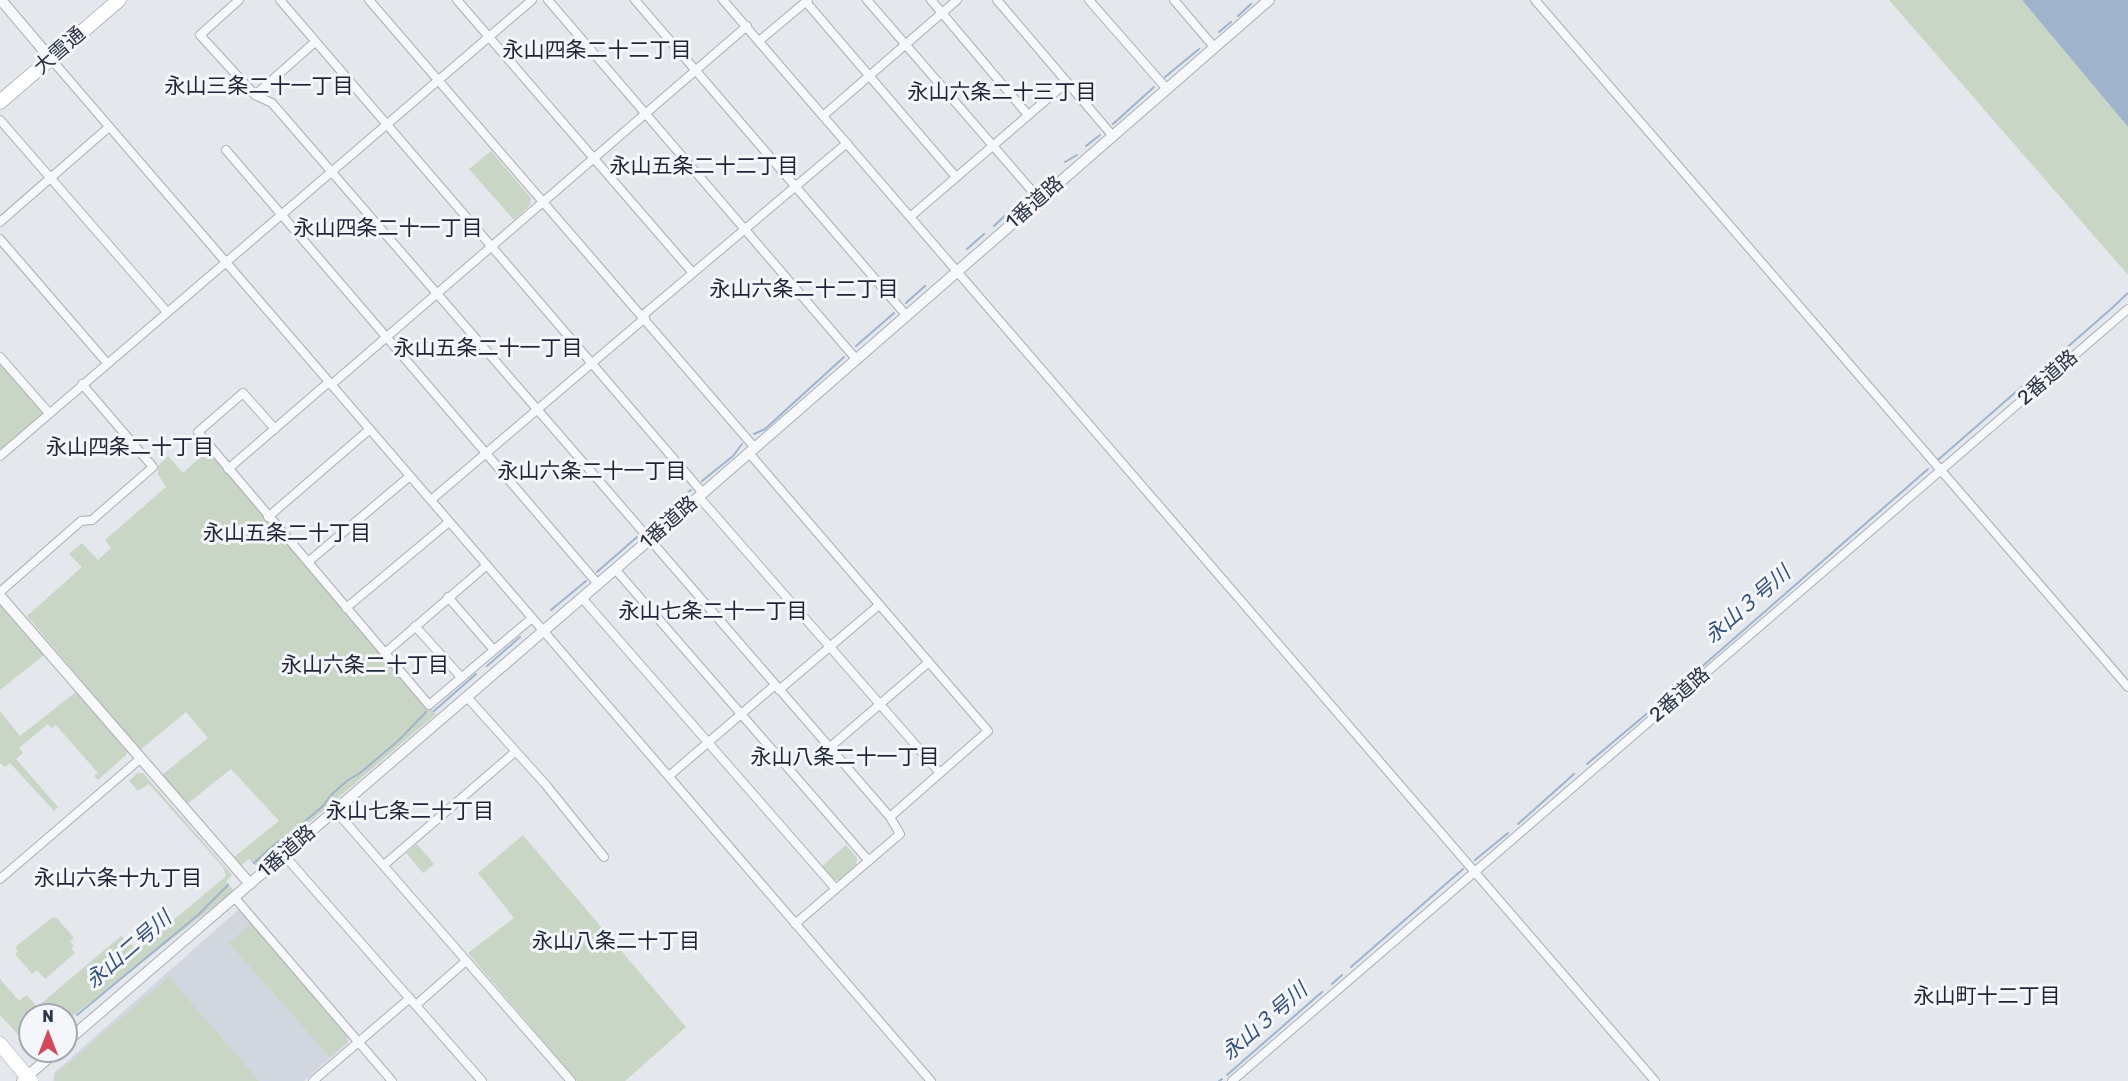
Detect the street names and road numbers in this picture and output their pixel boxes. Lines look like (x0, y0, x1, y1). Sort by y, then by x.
street label: 大雪通 (29, 22, 91, 80)
street label: 1番道路 (1001, 171, 1069, 235)
street label: 2番道路 (2013, 345, 2083, 411)
street label: 1番道路 (635, 491, 703, 555)
street label: 2番道路 (1645, 662, 1715, 728)
street label: 1番道路 (253, 820, 321, 884)

